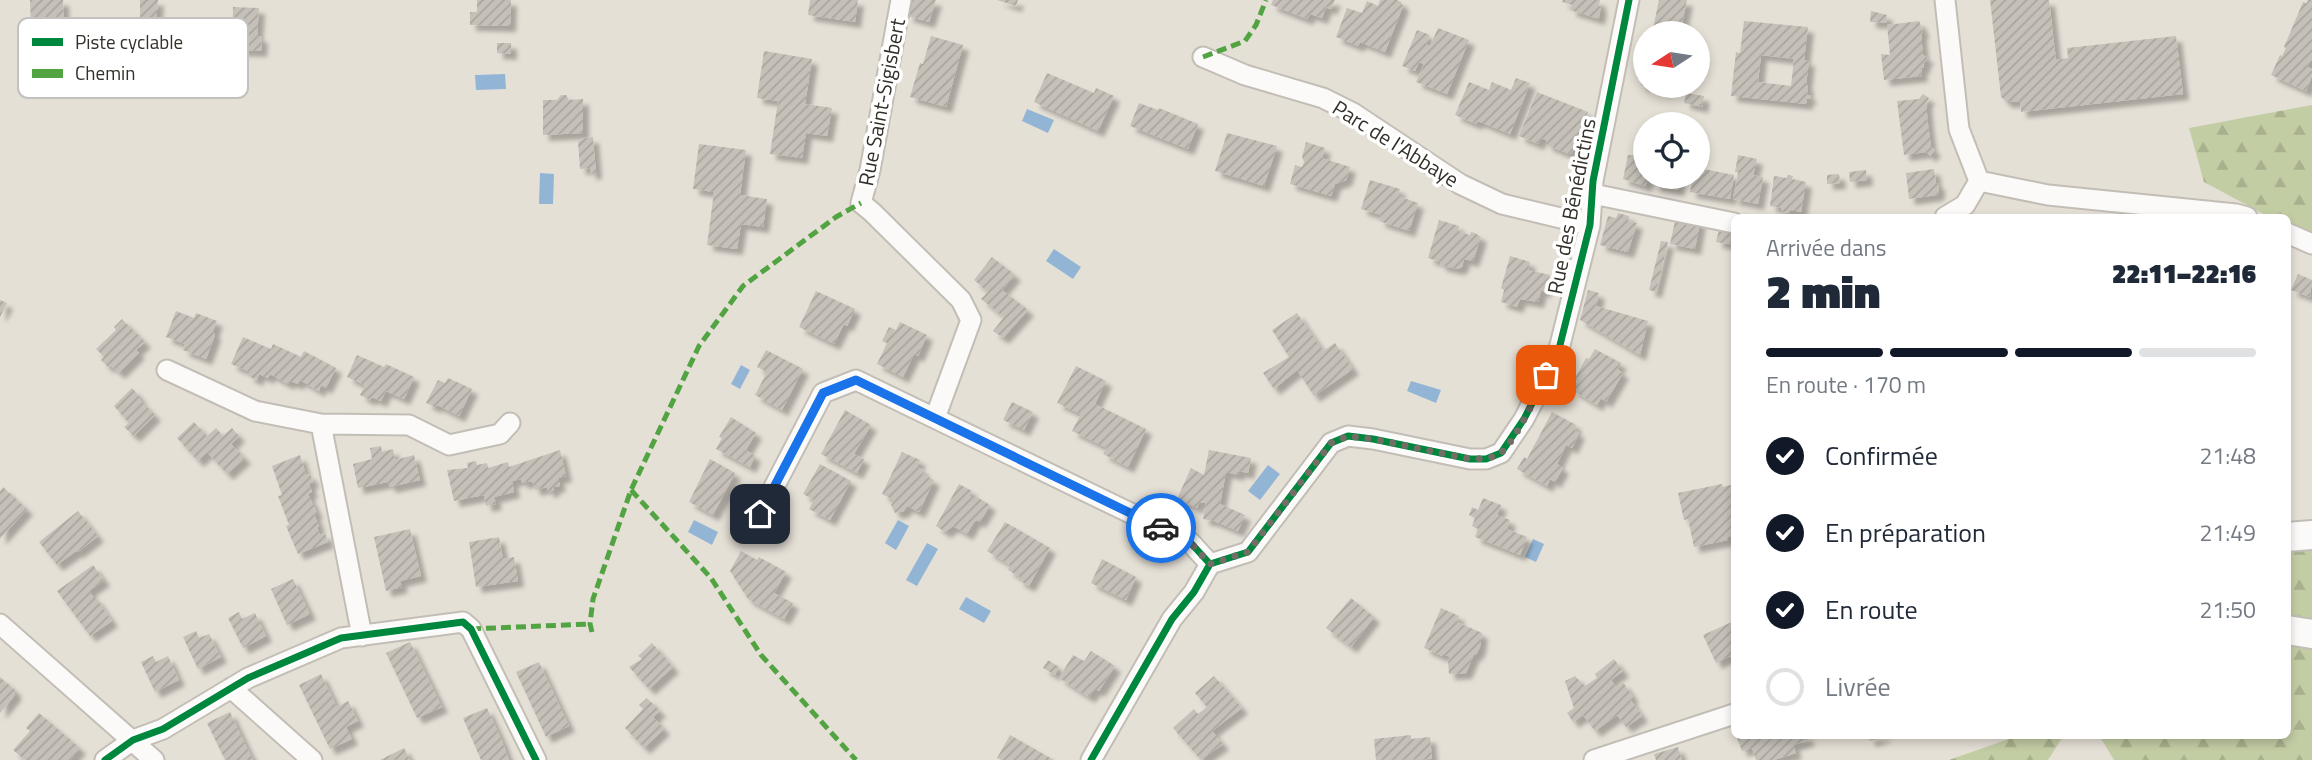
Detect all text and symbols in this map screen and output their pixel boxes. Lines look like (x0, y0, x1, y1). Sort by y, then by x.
street label: Rue Saint-Sigisbert (849, 15, 913, 188)
legend (18, 18, 248, 98)
north arrow (1633, 21, 1710, 98)
map controls (1633, 21, 1710, 189)
text: Piste cyclable (75, 27, 183, 56)
text: Chemin (75, 58, 135, 87)
street label: Parc de l'Abbaye (1326, 91, 1466, 195)
button: locate (1633, 112, 1710, 189)
street label: Rue des Bénédictins (1538, 115, 1604, 297)
text: Arrivée dans (1766, 230, 1887, 265)
text: 22:11–22:16 (2112, 254, 2256, 293)
text: 2 min (1766, 256, 1880, 326)
pin (1516, 345, 1576, 405)
icon: bag (1527, 356, 1565, 394)
text: En route · 170 m (1766, 367, 1926, 402)
text: Confirmée (1825, 436, 1938, 475)
icon: check (1766, 437, 1804, 475)
text: 21:48 (2199, 438, 2256, 473)
pin (730, 484, 790, 544)
courier (1126, 493, 1196, 563)
icon: home (741, 495, 779, 533)
icon: car (1142, 509, 1180, 547)
text: En préparation (1825, 513, 1986, 552)
icon: check (1766, 514, 1804, 552)
text: 21:49 (2199, 515, 2256, 550)
text: En route (1825, 590, 1918, 629)
icon: check (1766, 591, 1804, 629)
text: 21:50 (2199, 592, 2256, 627)
text: Livrée (1825, 667, 1891, 706)

